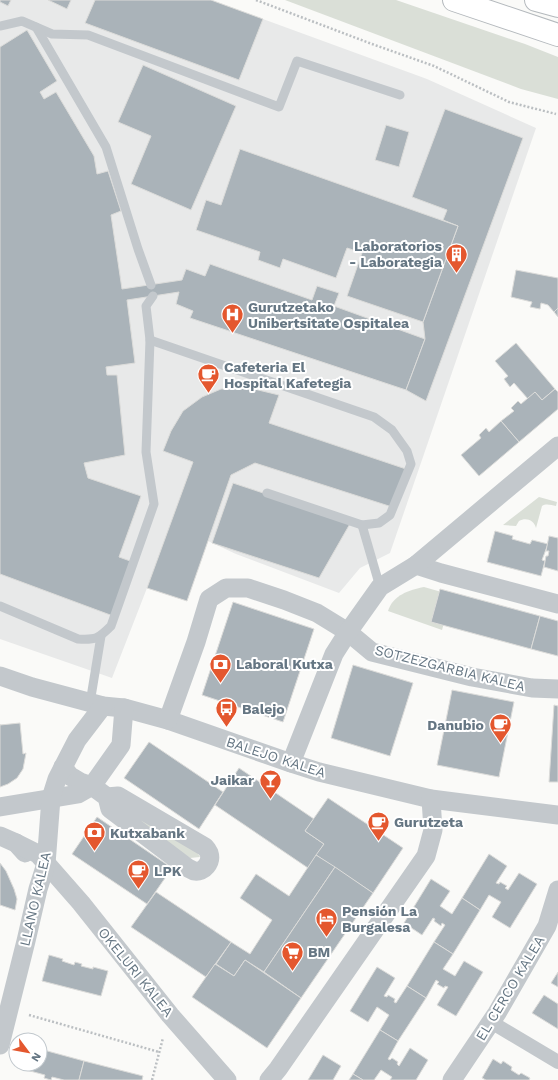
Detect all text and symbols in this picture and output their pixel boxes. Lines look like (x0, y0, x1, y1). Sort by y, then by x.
place label: Laboratorios - Laborategia (349, 238, 443, 270)
building icon: Laboratorios - Laborategia (444, 241, 470, 274)
place label: Gurutzetako Unibertsitate Ospitalea (248, 299, 410, 331)
hospital icon: Gurutzetako Unibertsitate Ospitalea (220, 302, 246, 335)
place label: Cafeteria El Hospital Kafetegia (224, 359, 352, 391)
cafe icon: Cafeteria El Hospital Kafetegia (195, 362, 221, 395)
street label: SOTZEZGARBIA KALEA (373, 642, 527, 694)
bank icon: Laboral Kutxa (208, 651, 234, 684)
place label: Laboral Kutxa (236, 656, 334, 672)
bus stop icon: Balejo (214, 696, 240, 729)
place label: Balejo (242, 701, 285, 717)
cafe icon: Danubio (487, 712, 513, 745)
place label: Danubio (427, 717, 484, 733)
street label: BALEJO KALEA (224, 733, 328, 781)
bar icon: Jaikar (257, 767, 283, 800)
place label: Jaikar (210, 772, 254, 788)
cafe icon: Gurutzeta (366, 809, 392, 842)
place label: Gurutzeta (394, 814, 464, 830)
bank icon: Kutxabank (82, 820, 108, 853)
place label: Kutxabank (110, 825, 185, 841)
street label: LLANO KALEA (16, 850, 54, 948)
cafe icon: LPK (126, 858, 152, 891)
place label: LPK (154, 863, 182, 879)
place label: Pensión La Burgalesa (342, 903, 418, 935)
hotel icon: Pensión La Burgalesa (313, 906, 339, 939)
street label: OKELURI KALEA (95, 924, 177, 1020)
street label: EL CERCO KALEA (472, 933, 548, 1043)
supermarket icon: BM (280, 939, 306, 972)
place label: BM (308, 944, 330, 960)
north arrow (8, 1032, 48, 1072)
text: N (28, 1050, 44, 1064)

